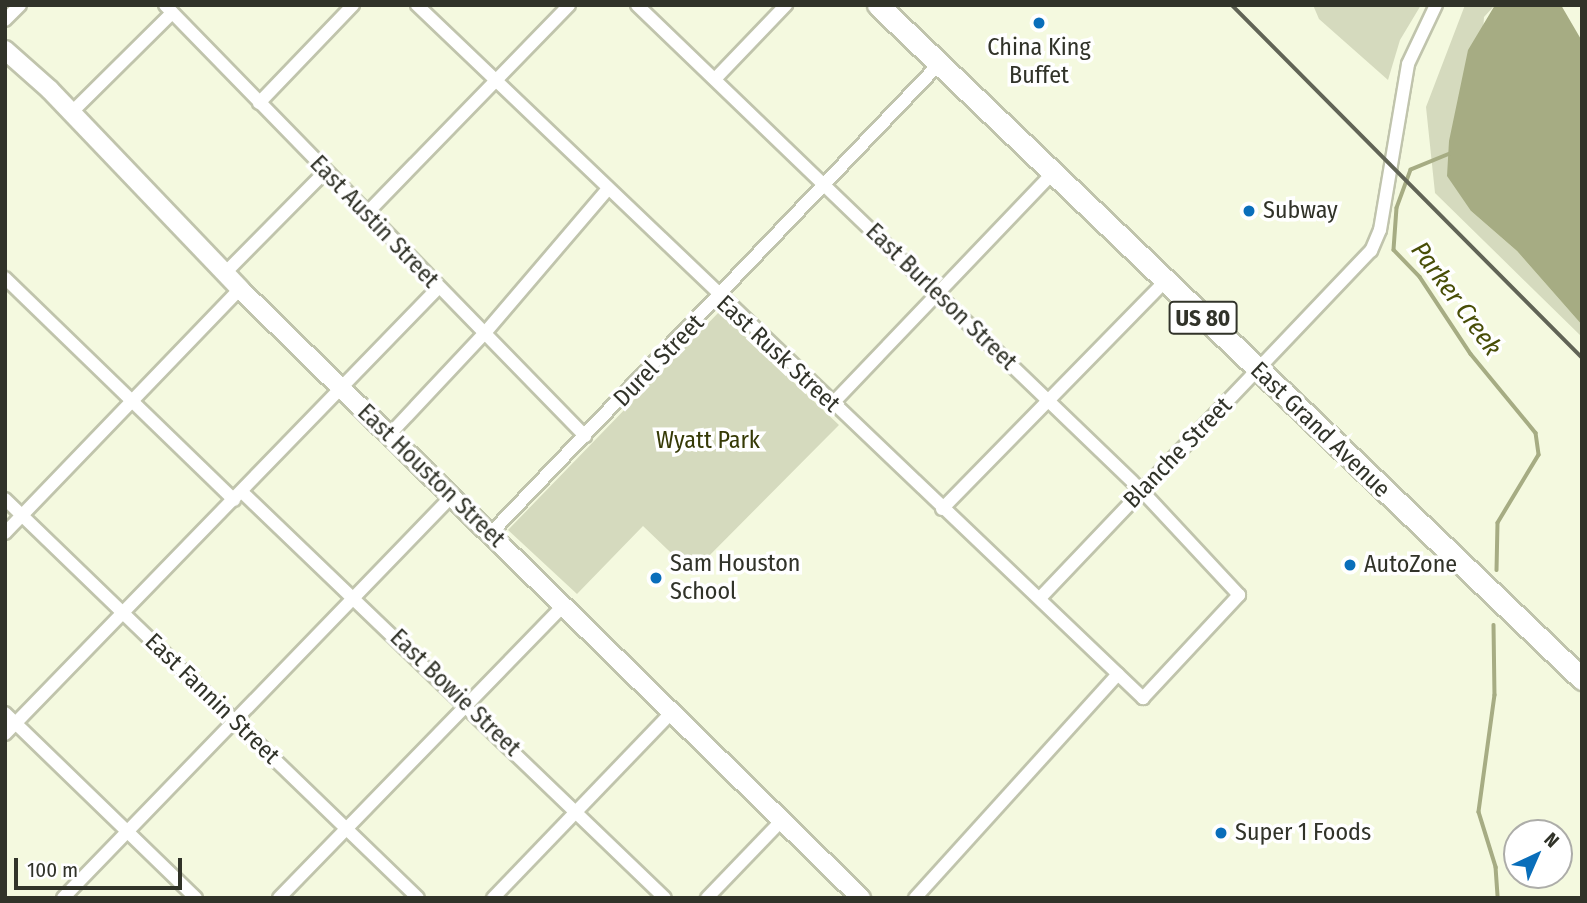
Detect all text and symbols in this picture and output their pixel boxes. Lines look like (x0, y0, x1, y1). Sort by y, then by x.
marker: China King Buffet (1031, 15, 1047, 31)
place label: China King Buffet (987, 34, 1091, 90)
street label: East Austin Street (304, 150, 444, 294)
place label: Subway (1263, 197, 1338, 225)
marker: Subway (1241, 203, 1257, 219)
street label: East Burleson Street (860, 218, 1022, 376)
water label: Parker Creek (1404, 236, 1508, 362)
street label: East Rusk Street (710, 290, 846, 418)
road number: US 80 (1168, 298, 1238, 338)
street label: Durel Street (608, 309, 710, 413)
street label: East Grand Avenue (1244, 356, 1396, 504)
street label: Blanche Street (1118, 391, 1238, 515)
street label: East Houston Street (351, 398, 511, 554)
park label: Wyatt Park (656, 427, 760, 455)
place label: Sam Houston School (670, 550, 800, 606)
place label: AutoZone (1364, 551, 1457, 579)
marker: AutoZone (1342, 557, 1358, 573)
marker: Sam Houston School (648, 570, 664, 586)
street label: East Bowie Street (384, 623, 526, 763)
street label: East Fannin Street (139, 628, 285, 770)
place label: Super 1 Foods (1235, 819, 1371, 847)
north arrow (1503, 819, 1573, 889)
marker: Super 1 Foods (1213, 825, 1229, 841)
text: N (1539, 828, 1564, 852)
scale bar (18, 844, 186, 888)
text: 100 m (27, 857, 78, 883)

